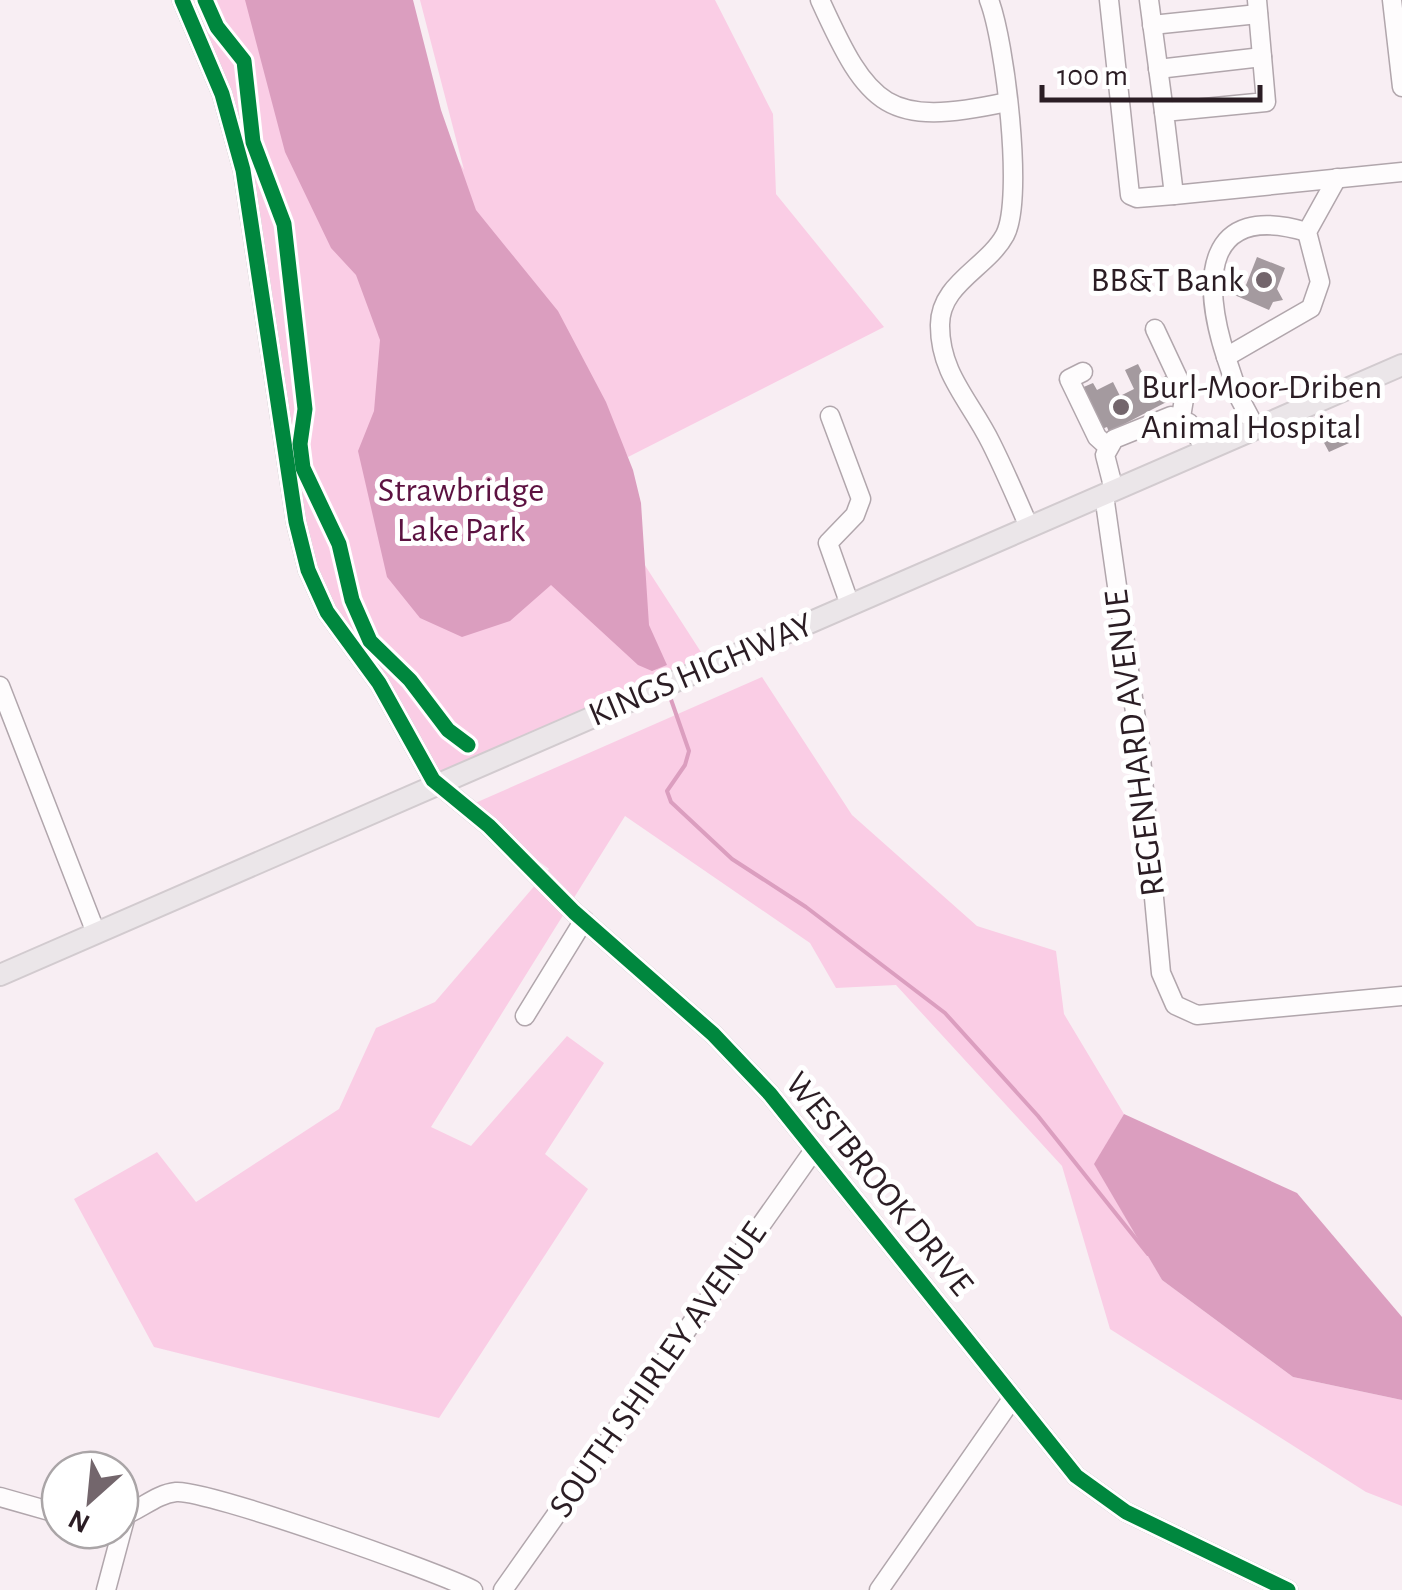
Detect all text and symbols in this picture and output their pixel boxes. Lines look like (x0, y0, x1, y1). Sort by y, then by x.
scale bar (1042, 40, 1260, 102)
text: 100 m (1057, 61, 1128, 91)
place label: BB&T Bank (1091, 263, 1244, 298)
marker: BB&T Bank (1253, 269, 1275, 291)
place label: Burl-Moor-Driben Animal Hospital (1141, 370, 1382, 445)
marker: Burl-Moor-Driben Animal Hospital (1110, 396, 1132, 418)
park label: Strawbridge Lake Park (378, 473, 544, 548)
street label: REGENHARD AVENUE (1099, 588, 1171, 898)
street label: KINGS HIGHWAY (584, 607, 818, 733)
street label: WESTBROOK DRIVE (779, 1066, 979, 1302)
street label: SOUTH SHIRLEY AVENUE (543, 1216, 773, 1524)
north arrow (40, 1450, 140, 1550)
text: N (65, 1504, 95, 1537)

